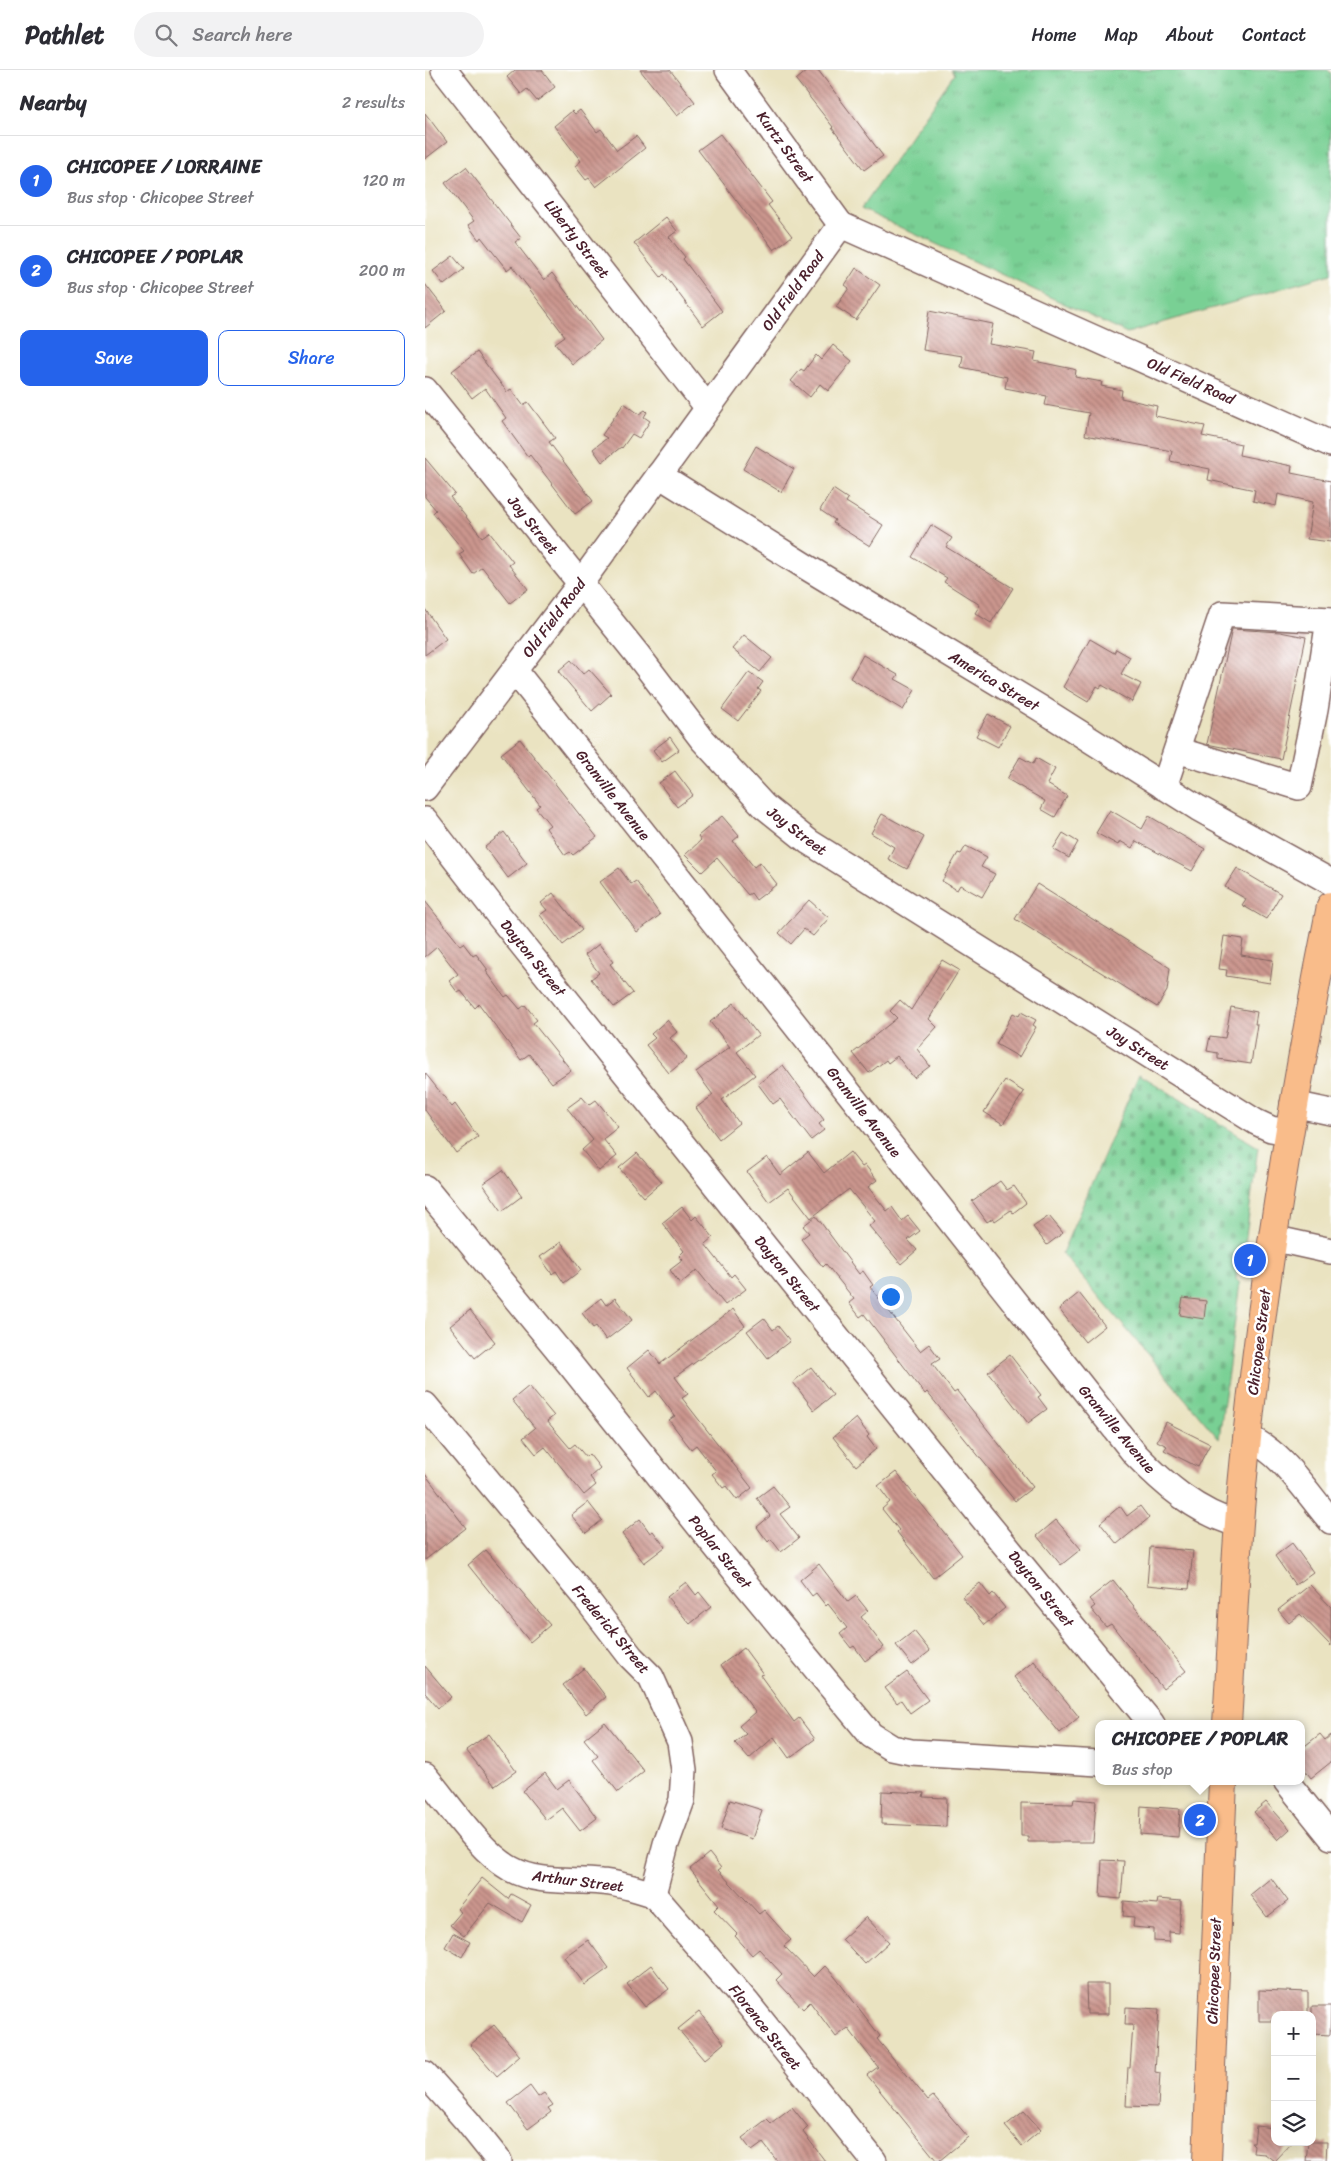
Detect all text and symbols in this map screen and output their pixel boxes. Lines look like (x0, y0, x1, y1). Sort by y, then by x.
search box (134, 12, 484, 57)
text: Pathlet (25, 14, 104, 56)
text: Search here (192, 18, 292, 51)
text: Home (1032, 19, 1077, 51)
text: Map (1105, 19, 1138, 51)
text: About (1166, 19, 1214, 51)
text: Contact (1242, 19, 1306, 51)
icon: search (152, 21, 180, 49)
text: Nearby (20, 84, 86, 122)
text: 2 results (342, 88, 405, 117)
street label: Kurtz Street (750, 105, 821, 190)
text: CHICOPEE / LORRAINE (67, 150, 261, 183)
text: 1 (33, 166, 39, 195)
text: 120 m (362, 166, 405, 195)
text: Bus stop · Chicopee Street (67, 183, 254, 212)
street label: Liberty Street (538, 194, 617, 285)
text: CHICOPEE / POPLAR (67, 240, 243, 273)
street label: Old Field Road (755, 245, 832, 337)
text: 2 (31, 256, 41, 285)
text: 200 m (359, 256, 405, 285)
text: Bus stop · Chicopee Street (67, 273, 254, 302)
button: Save (20, 330, 208, 386)
button: Share (218, 330, 405, 386)
street label: Old Field Road (1143, 350, 1240, 412)
street label: Joy Street (500, 489, 565, 561)
street label: Old Field Road (515, 572, 593, 663)
street label: America Street (943, 643, 1045, 719)
street label: Granville Avenue (569, 744, 657, 846)
street label: Joy Street (760, 799, 833, 863)
street label: Dayton Street (493, 913, 573, 1003)
street label: Joy Street (1101, 1018, 1175, 1078)
street label: Granville Avenue (820, 1061, 908, 1163)
street label: Dayton Street (747, 1229, 827, 1319)
pin: 1 (1234, 1241, 1266, 1279)
your location (878, 1284, 904, 1310)
street label: Chicopee Street (1240, 1287, 1278, 1396)
street label: Granville Avenue (1072, 1379, 1162, 1479)
street label: Poplar Street (682, 1509, 759, 1596)
street label: Dayton Street (1001, 1544, 1081, 1634)
street label: Frederick Street (565, 1578, 657, 1680)
popup (1095, 1720, 1305, 1785)
text: CHICOPEE / POPLAR (1112, 1722, 1288, 1755)
text: Bus stop (1112, 1755, 1173, 1784)
pin: 2 (1184, 1801, 1216, 1839)
street label: Arthur Street (530, 1862, 626, 1900)
street label: Chicopee Street (1199, 1916, 1229, 2025)
street label: Florence Street (722, 1978, 808, 2076)
map controls (1271, 2011, 1316, 2146)
button: + (1271, 2011, 1316, 2056)
button: − (1271, 2056, 1316, 2101)
button: layers (1271, 2101, 1316, 2146)

